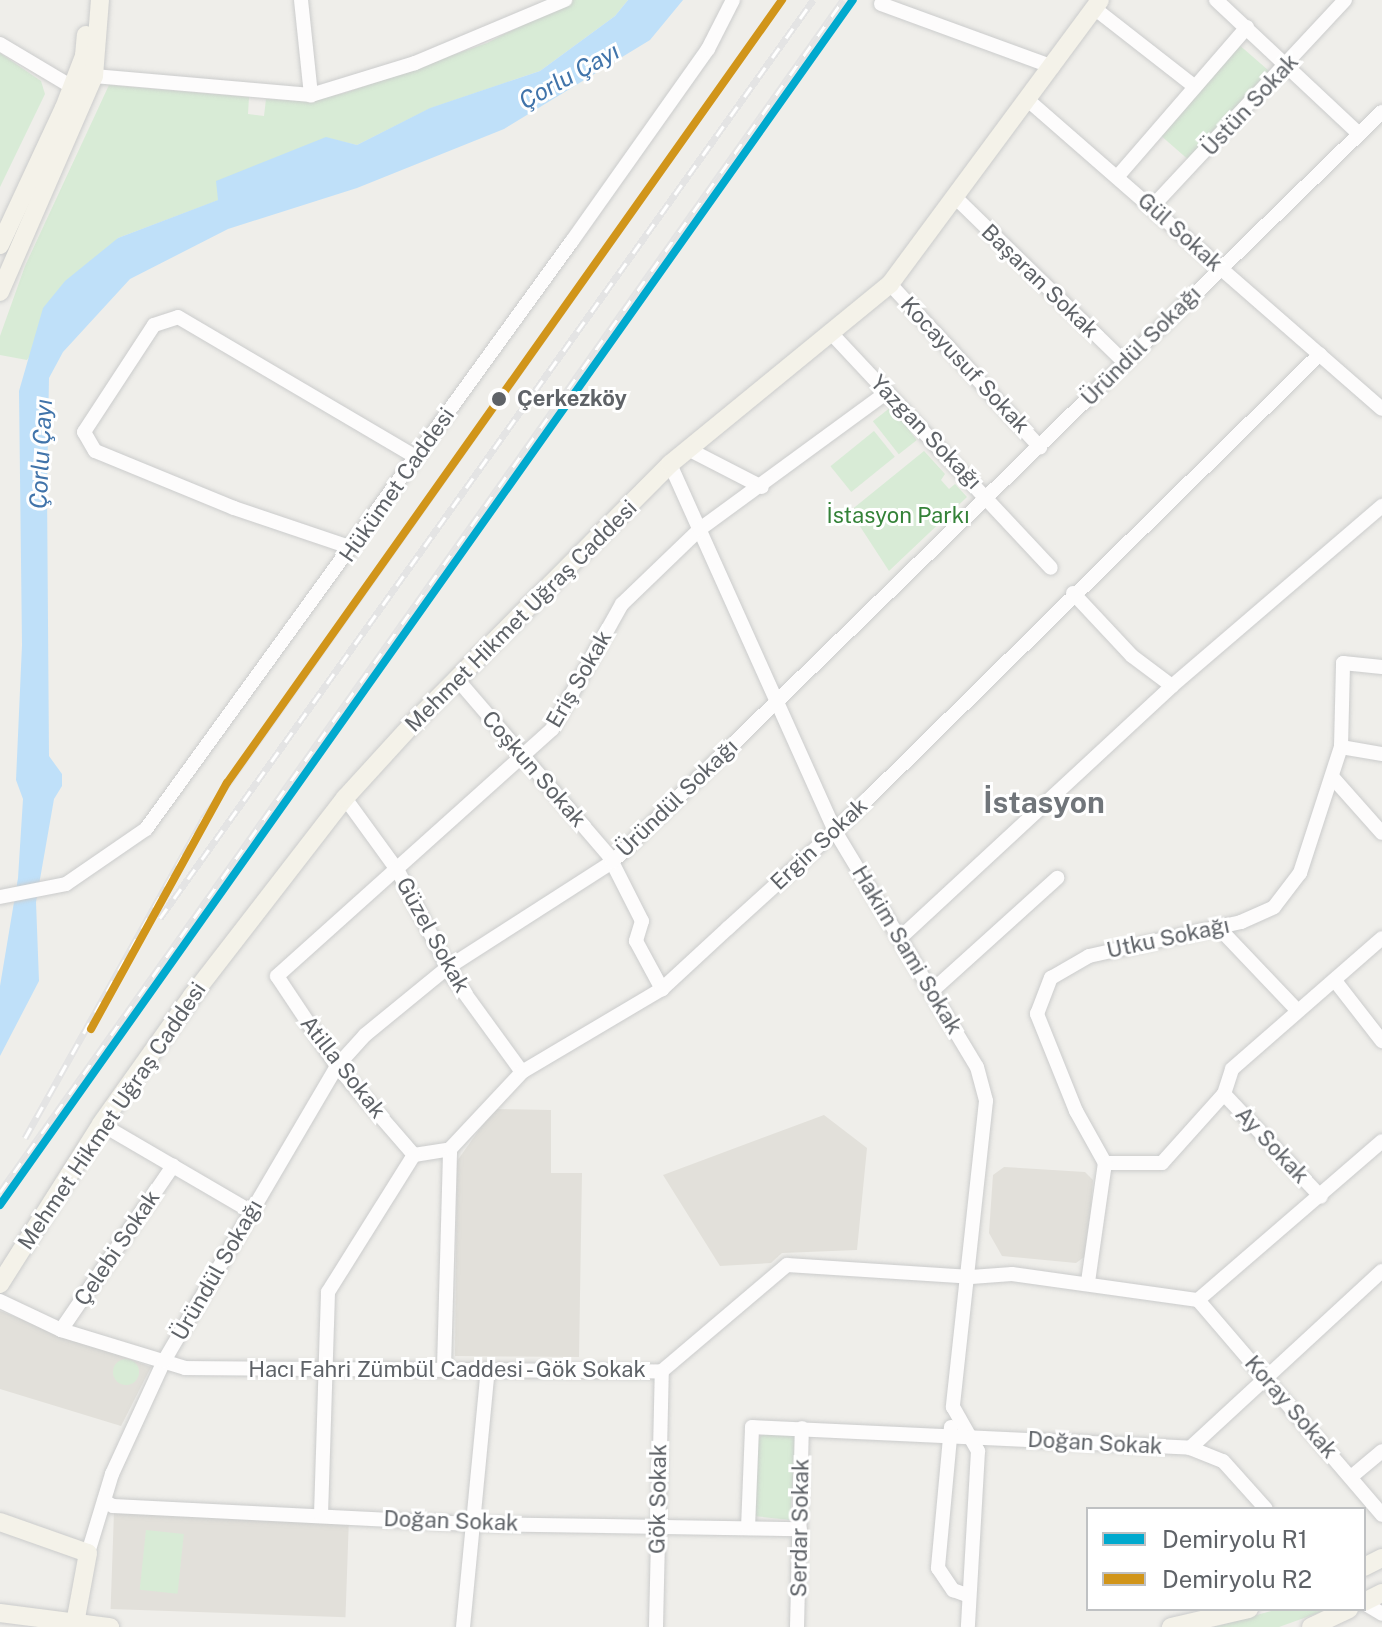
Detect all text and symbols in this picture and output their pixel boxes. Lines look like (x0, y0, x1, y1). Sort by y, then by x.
water label: Çorlu Çayı (514, 37, 624, 115)
street label: Üstün Sokak (1196, 49, 1304, 161)
street label: Gül Sokak (1132, 187, 1228, 277)
street label: Başaran Sokak (976, 219, 1104, 343)
street label: Üründül Sokağı (1076, 281, 1206, 411)
street label: Kocayusuf Sokak (895, 291, 1035, 439)
street label: Yazgan Sokağı (865, 369, 987, 495)
place label: Çerkezköy (517, 386, 627, 412)
marker: Çerkezköy (488, 388, 510, 410)
water label: Çorlu Çayı (24, 398, 58, 510)
street label: Hükümet Caddesi (334, 403, 460, 567)
street label: Mehmet Hikmet Uğraş Caddesi (400, 495, 642, 737)
park label: İstasyon Parkı (826, 503, 970, 529)
street label: Eriş Sokak (541, 626, 617, 732)
street label: Coşkun Sokak (476, 705, 592, 833)
street label: Üründül Sokağı (611, 734, 743, 862)
district label: İstasyon (983, 784, 1105, 820)
street label: Ergin Sokak (765, 793, 873, 895)
street label: Hakim Sami Sokak (846, 861, 968, 1039)
street label: Güzel Sokak (391, 873, 475, 997)
street label: Utku Sokağı (1104, 912, 1232, 964)
street label: Mehmet Hikmet Uğraş Caddesi (12, 977, 212, 1255)
street label: Atilla Sokak (295, 1011, 391, 1123)
street label: Ay Sokak (1230, 1101, 1314, 1189)
street label: Çelebi Sokak (69, 1185, 165, 1311)
street label: Üründül Sokağı (166, 1195, 268, 1345)
street label: Koray Sokak (1239, 1350, 1343, 1464)
street label: Hacı Fahri Zümbül Caddesi - Gök Sokak (245, 1357, 649, 1383)
street label: Doğan Sokak (1027, 1426, 1163, 1460)
street label: Gök Sokak (644, 1444, 672, 1554)
street label: Serdar Sokak (786, 1458, 814, 1598)
street label: Doğan Sokak (383, 1505, 519, 1537)
legend (1086, 1507, 1366, 1611)
text: Demiryolu R1 (1162, 1525, 1308, 1553)
text: Demiryolu R2 (1162, 1565, 1312, 1593)

